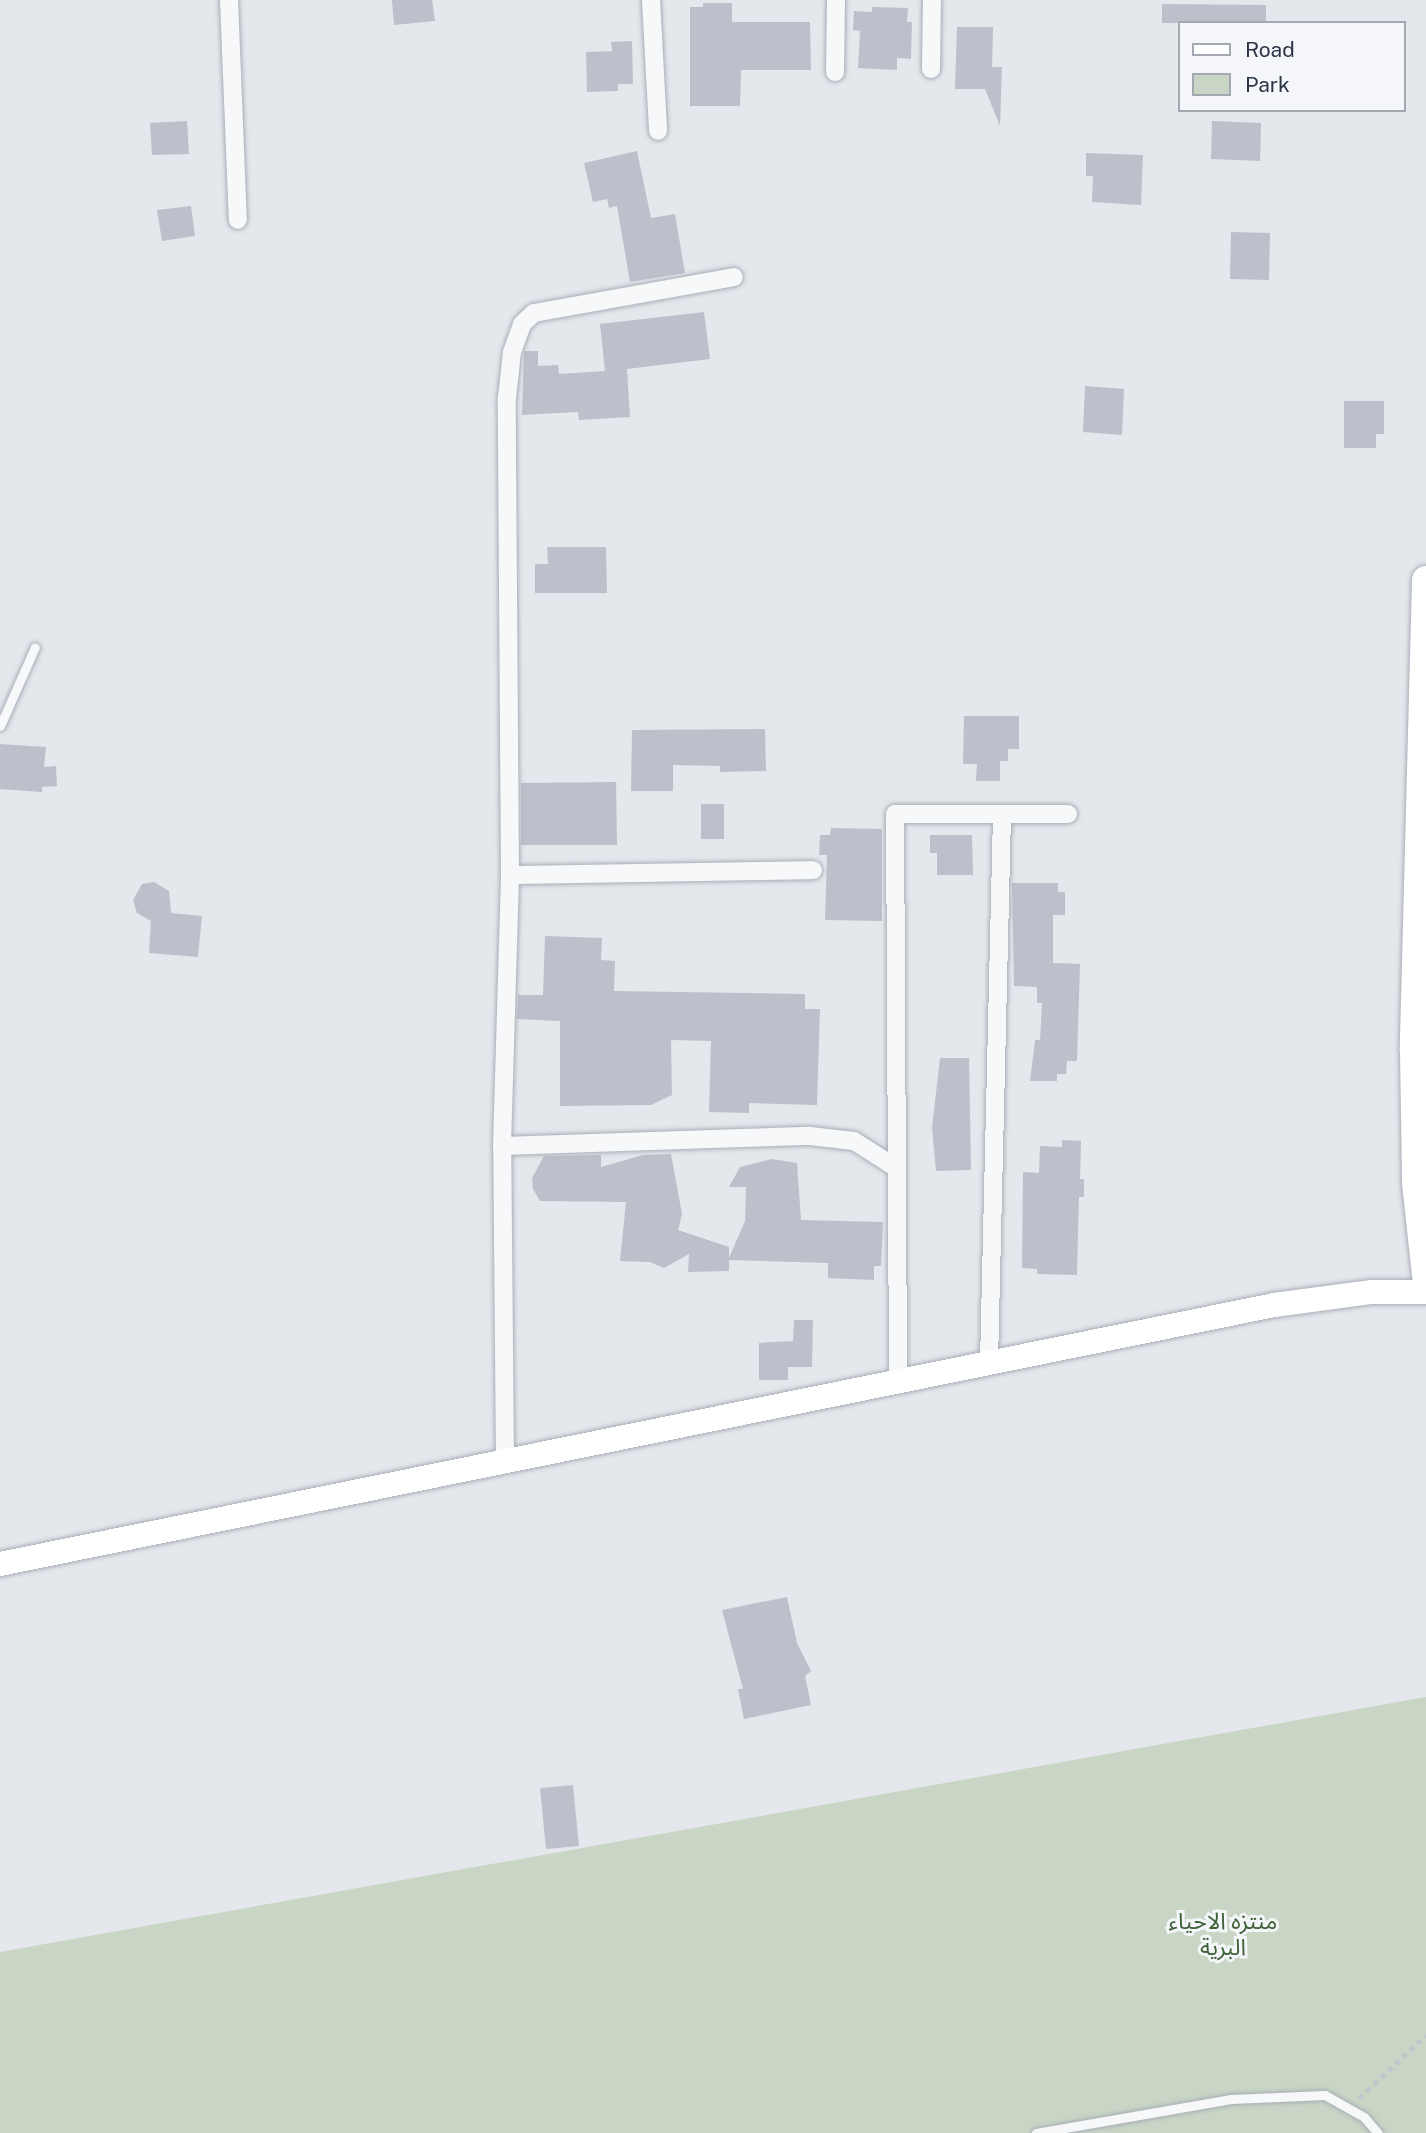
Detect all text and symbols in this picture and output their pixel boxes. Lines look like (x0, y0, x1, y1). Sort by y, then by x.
legend (1178, 21, 1405, 112)
text: Road (1245, 37, 1295, 62)
text: Park (1245, 72, 1290, 97)
park label: منتزه الاحياء البرية (1169, 1907, 1277, 1961)

